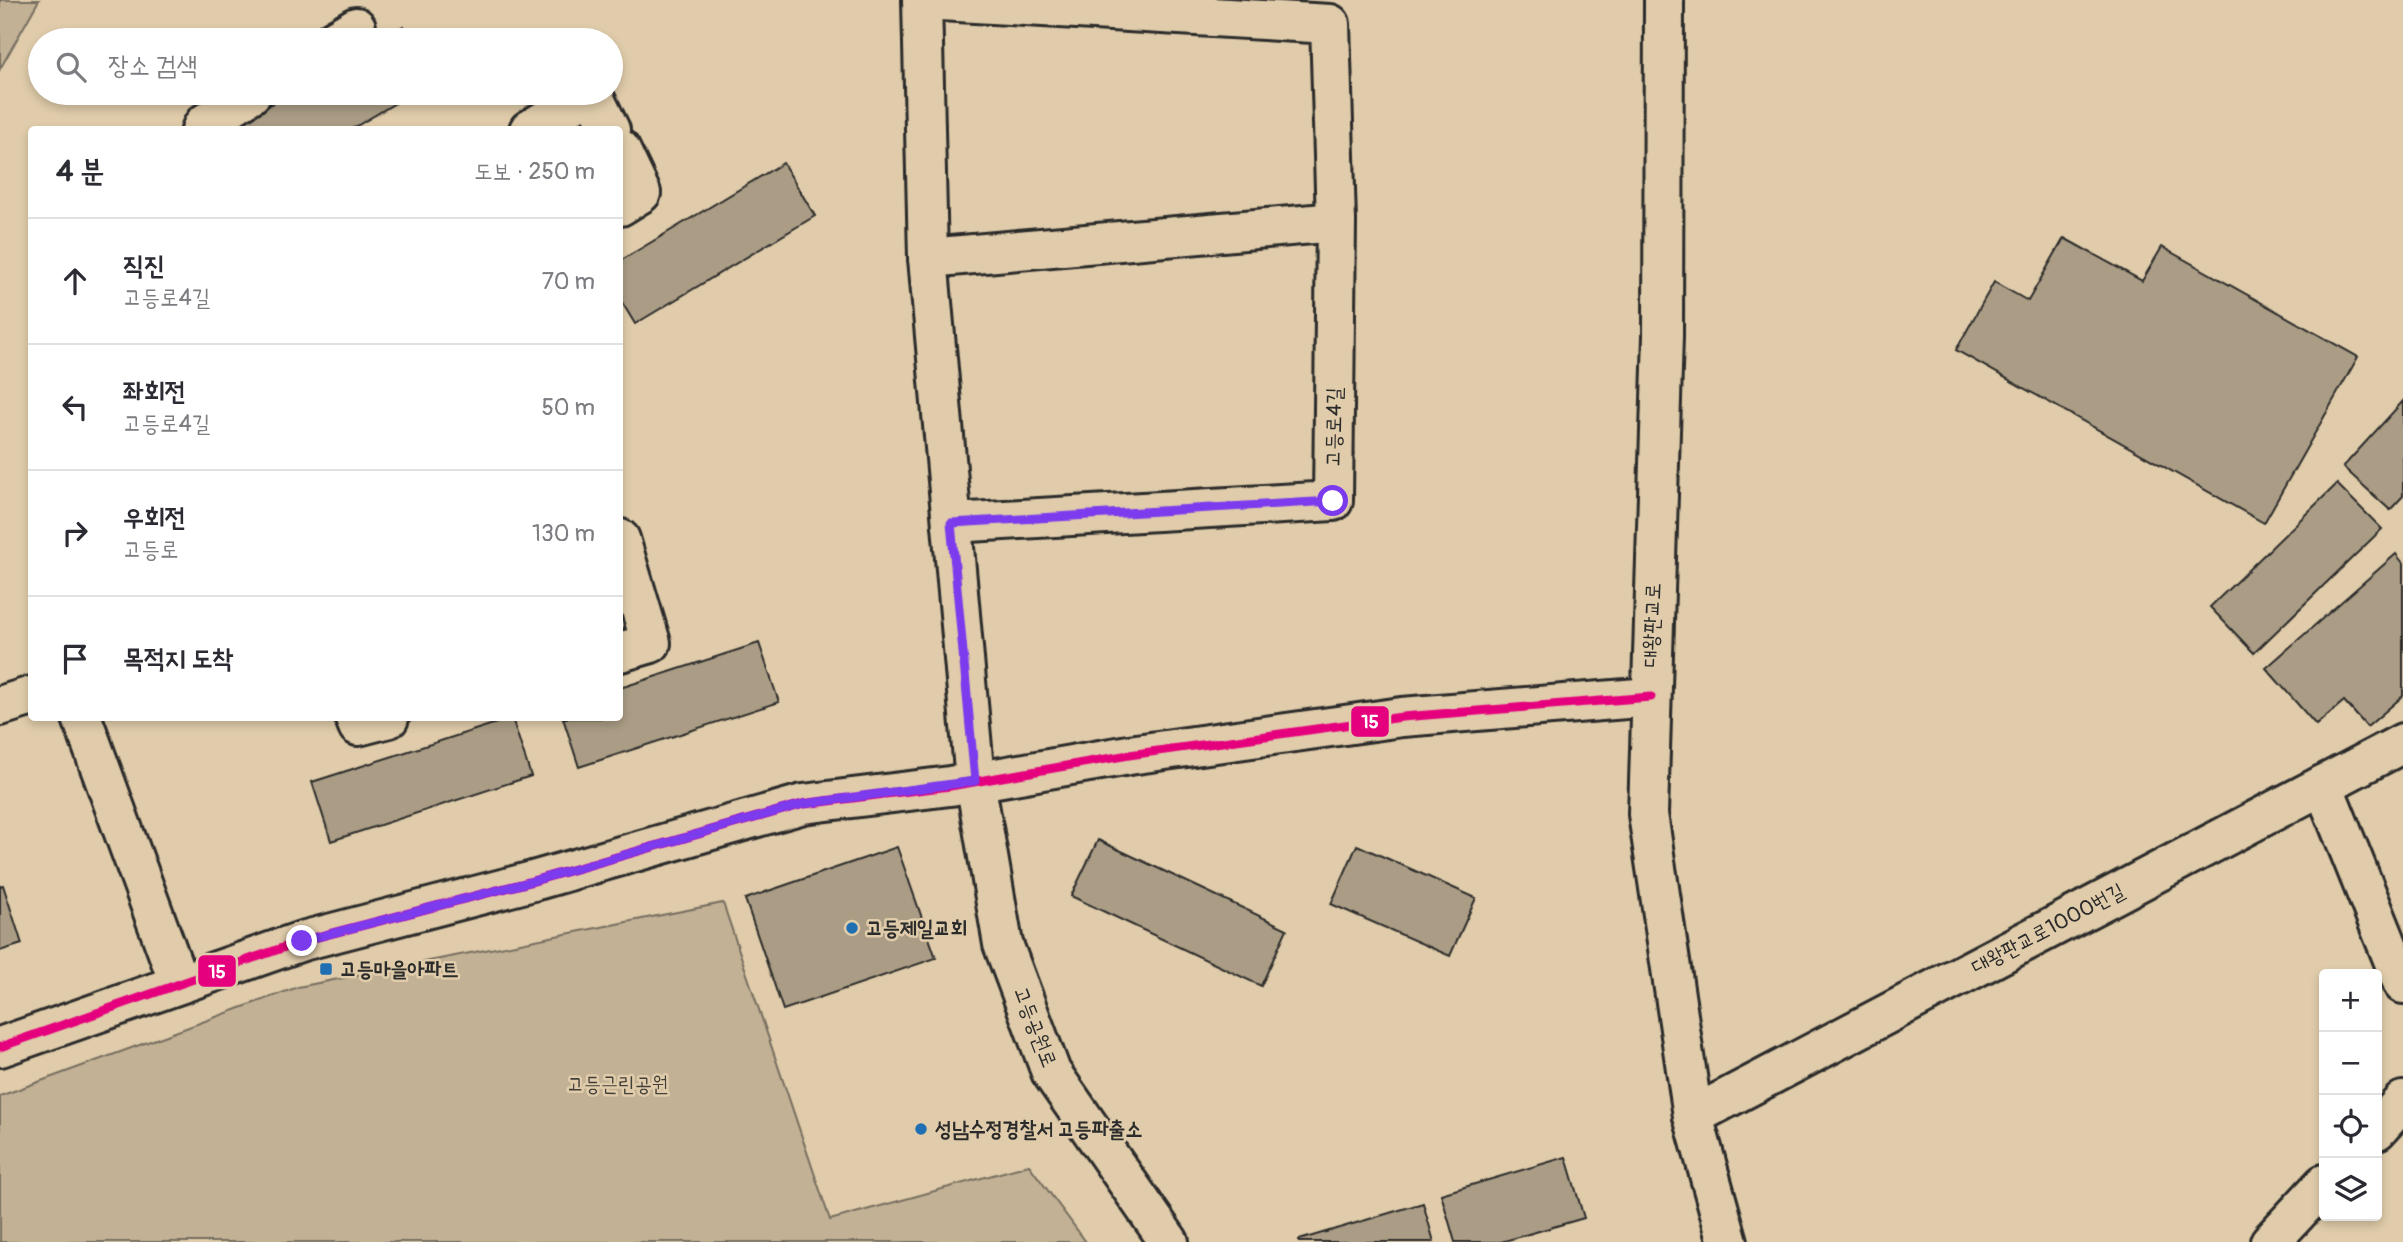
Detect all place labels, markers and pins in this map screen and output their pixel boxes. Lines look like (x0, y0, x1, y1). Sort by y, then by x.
place label: 고등제일교회 (866, 915, 967, 942)
marker: 고등제일교회 (844, 920, 860, 936)
place label: 고등마을아파트 (340, 956, 458, 983)
marker: 고등마을아파트 (318, 961, 334, 977)
place label: 성남수정경찰서 고등파출소 (935, 1116, 1142, 1143)
marker: 성남수정경찰서 고등파출소 (913, 1121, 929, 1137)

